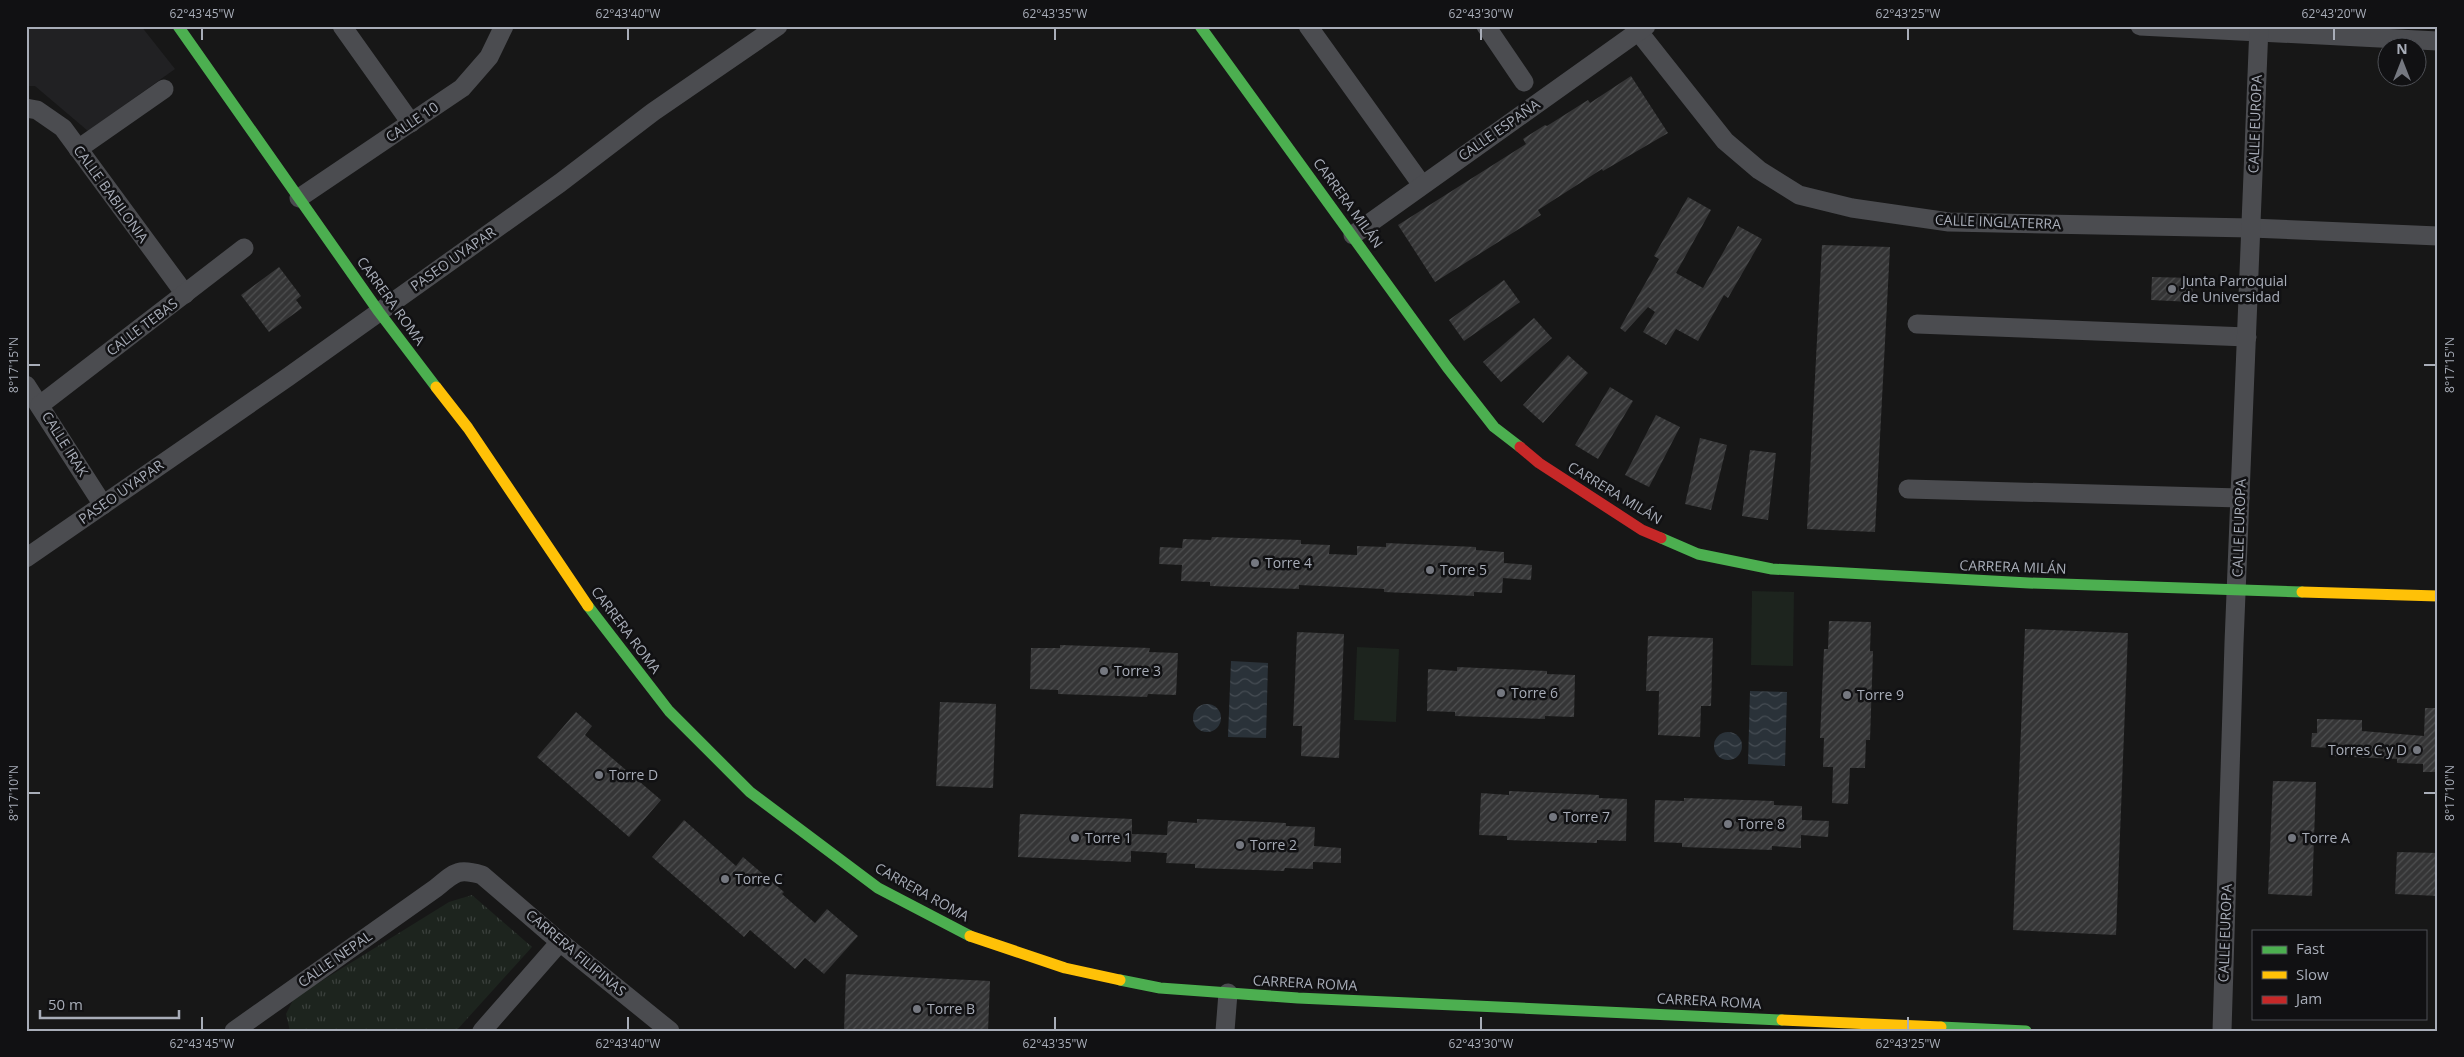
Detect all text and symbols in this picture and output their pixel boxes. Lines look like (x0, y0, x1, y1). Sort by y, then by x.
text: 62°43'45"W (170, 5, 234, 22)
text: 62°43'40"W (596, 5, 660, 22)
text: 62°43'35"W (1023, 5, 1087, 22)
text: 62°43'30"W (1449, 5, 1513, 22)
text: 62°43'25"W (1876, 5, 1940, 22)
text: 62°43'20"W (2302, 5, 2366, 22)
north arrow (2376, 38, 2426, 88)
text: N (2396, 39, 2408, 58)
street label: CALLE EUROPA (2243, 74, 2266, 174)
street label: CALLE ESPAÑA (1454, 94, 1544, 165)
street label: CALLE 10 (382, 97, 442, 146)
street label: CALLE BABILONIA (70, 141, 153, 246)
street label: CARRERA MILÁN (1309, 154, 1388, 252)
street label: CALLE INGLATERRA (1935, 210, 2062, 233)
street label: PASEO UYAPAR (406, 222, 499, 295)
street label: CARRERA ROMA (353, 253, 430, 349)
place label: Junta Parroquial de Universidad (2180, 271, 2287, 306)
marker: Junta Parroquial de Universidad (2166, 283, 2178, 295)
street label: CALLE TEBAS (102, 294, 181, 360)
text: 8°17'15"N (5, 337, 22, 393)
text: 8°17'15"N (2441, 337, 2458, 393)
street label: CALLE IRAK (38, 407, 93, 480)
street label: PASEO UYAPAR (74, 455, 167, 528)
street label: CARRERA MILÁN (1564, 457, 1666, 528)
street label: CALLE EUROPA (2227, 478, 2250, 578)
place label: Torre 4 (1265, 553, 1312, 572)
street label: CARRERA MILÁN (1959, 555, 2067, 578)
marker: Torre 4 (1249, 557, 1261, 569)
place label: Torre 5 (1440, 560, 1487, 579)
marker: Torre 5 (1424, 564, 1436, 576)
street label: CARRERA ROMA (587, 582, 666, 677)
place label: Torre 3 (1114, 661, 1161, 680)
marker: Torre 3 (1098, 665, 1110, 677)
place label: Torre 6 (1511, 683, 1558, 702)
place label: Torre 9 (1857, 685, 1904, 704)
marker: Torre 6 (1495, 687, 1507, 699)
marker: Torre 9 (1841, 689, 1853, 701)
place label: Torres C y D (2328, 740, 2407, 759)
marker: Torres C y D (2411, 744, 2423, 756)
text: 8°17'10"N (5, 765, 22, 821)
place label: Torre D (609, 765, 658, 784)
text: 8°17'10"N (2441, 765, 2458, 821)
marker: Torre D (593, 769, 605, 781)
place label: Torre 7 (1563, 807, 1610, 826)
marker: Torre 7 (1547, 811, 1559, 823)
place label: Torre 8 (1738, 814, 1785, 833)
marker: Torre 8 (1722, 818, 1734, 830)
place label: Torre 1 (1085, 828, 1132, 847)
place label: Torre A (2302, 828, 2350, 847)
marker: Torre 1 (1069, 832, 1081, 844)
marker: Torre A (2286, 832, 2298, 844)
place label: Torre 2 (1250, 835, 1297, 854)
marker: Torre 2 (1234, 839, 1246, 851)
street label: CARRERA ROMA (872, 858, 973, 925)
place label: Torre C (735, 869, 783, 888)
marker: Torre C (719, 873, 731, 885)
street label: CALLE EUROPA (2213, 883, 2236, 983)
street label: CARRERA FILIPINAS (522, 905, 631, 1000)
street label: CALLE NEPAL (294, 926, 376, 991)
legend (2252, 930, 2426, 1020)
text: Fast (2296, 938, 2325, 958)
text: Slow (2296, 964, 2329, 984)
street label: CARRERA ROMA (1252, 970, 1358, 995)
scale bar (40, 987, 179, 1019)
street label: CARRERA ROMA (1656, 988, 1762, 1013)
text: Jam (2294, 988, 2322, 1008)
text: 50 m (48, 994, 83, 1014)
place label: Torre B (927, 999, 975, 1018)
marker: Torre B (911, 1003, 923, 1015)
text: 62°43'45"W (170, 1035, 234, 1052)
text: 62°43'40"W (596, 1035, 660, 1052)
text: 62°43'35"W (1023, 1035, 1087, 1052)
text: 62°43'30"W (1449, 1035, 1513, 1052)
text: 62°43'25"W (1876, 1035, 1940, 1052)

